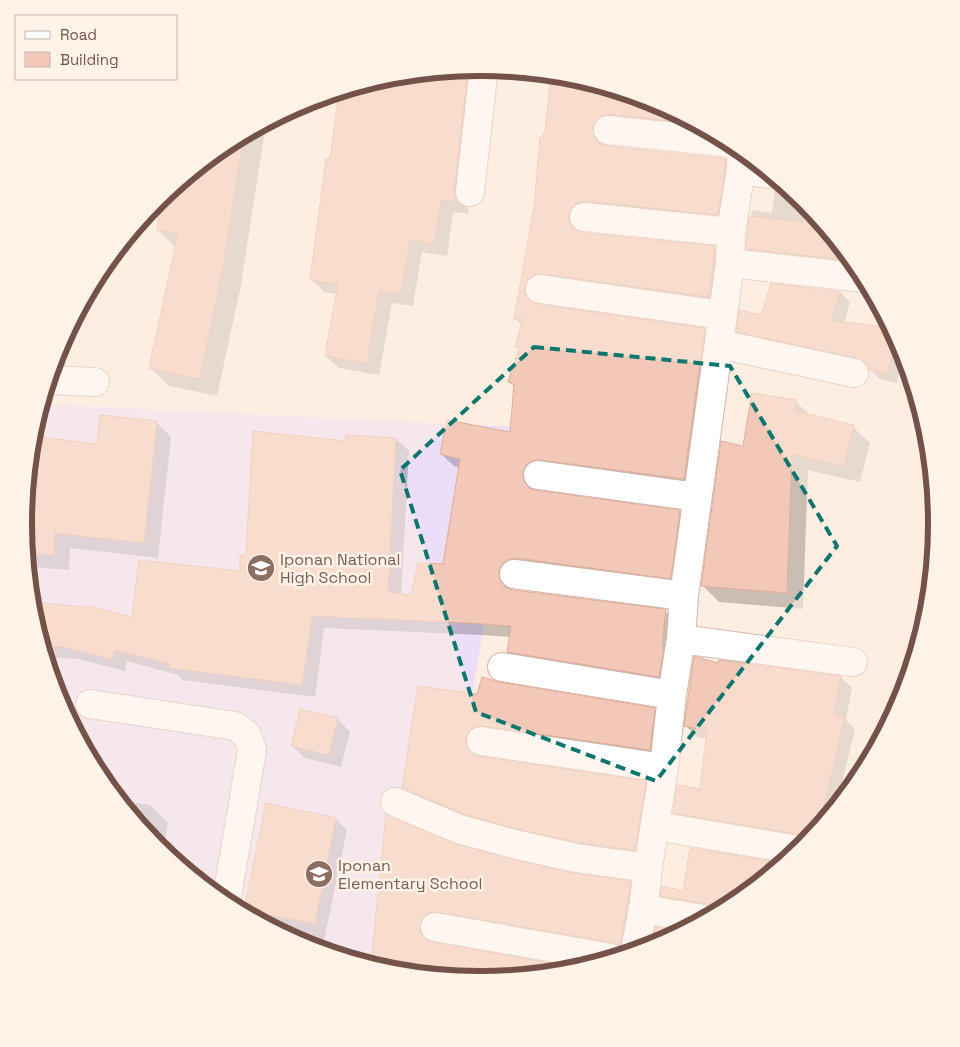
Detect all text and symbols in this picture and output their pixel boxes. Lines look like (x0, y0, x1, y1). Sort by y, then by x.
legend (15, 15, 178, 80)
text: Road (60, 25, 97, 44)
text: Building (60, 50, 119, 69)
place label: Iponan National High School (280, 549, 400, 588)
school or university icon: Iponan National High School (246, 553, 276, 583)
place label: Iponan Elementary School (338, 855, 483, 894)
school or university icon: Iponan Elementary School (304, 859, 334, 889)

